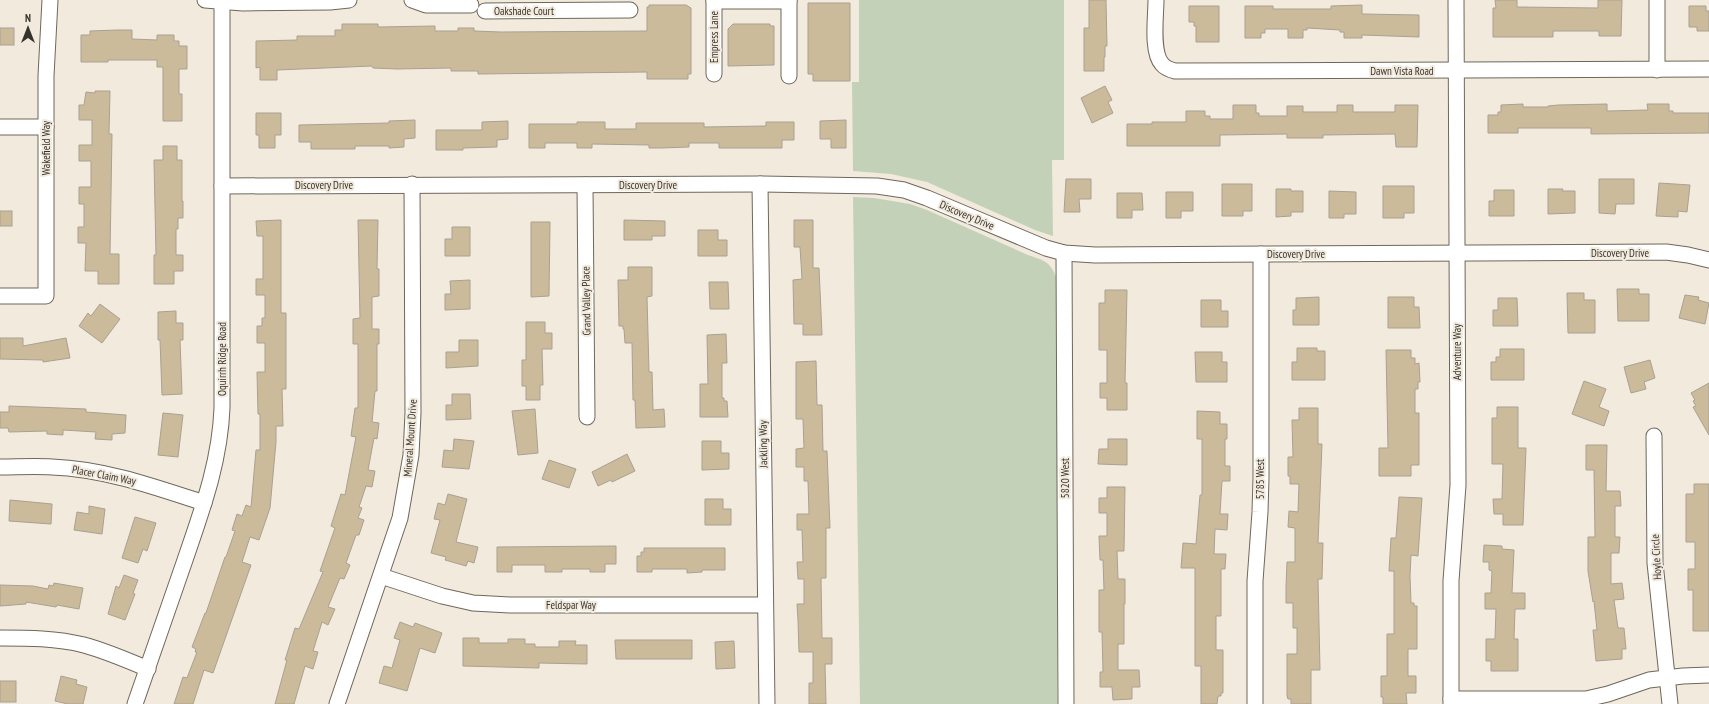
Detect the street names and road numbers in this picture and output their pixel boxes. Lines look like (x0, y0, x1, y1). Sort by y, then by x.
street label: Oakshade Court (494, 4, 554, 18)
street label: Empress Lane (707, 10, 721, 63)
street label: Dawn Vista Road (1370, 64, 1434, 78)
street label: Wakefield Way (39, 120, 53, 175)
street label: Discovery Drive (295, 178, 354, 192)
street label: Discovery Drive (619, 178, 678, 192)
street label: Discovery Drive (937, 197, 997, 233)
street label: Discovery Drive (1591, 246, 1650, 260)
street label: Discovery Drive (1267, 247, 1326, 261)
street label: Grand Valley Place (578, 266, 594, 336)
street label: Oquirrh Ridge Road (215, 322, 229, 396)
street label: Adventure Way (1450, 323, 1464, 380)
street label: Mineral Mount Drive (400, 398, 420, 477)
street label: Jackling Way (756, 419, 770, 469)
street label: 5820 West (1058, 458, 1072, 498)
street label: 5785 West (1253, 459, 1267, 499)
street label: Placer Claim Way (71, 462, 138, 488)
street label: Hoyle Circle (1648, 533, 1664, 580)
street label: Feldspar Way (546, 598, 597, 612)

